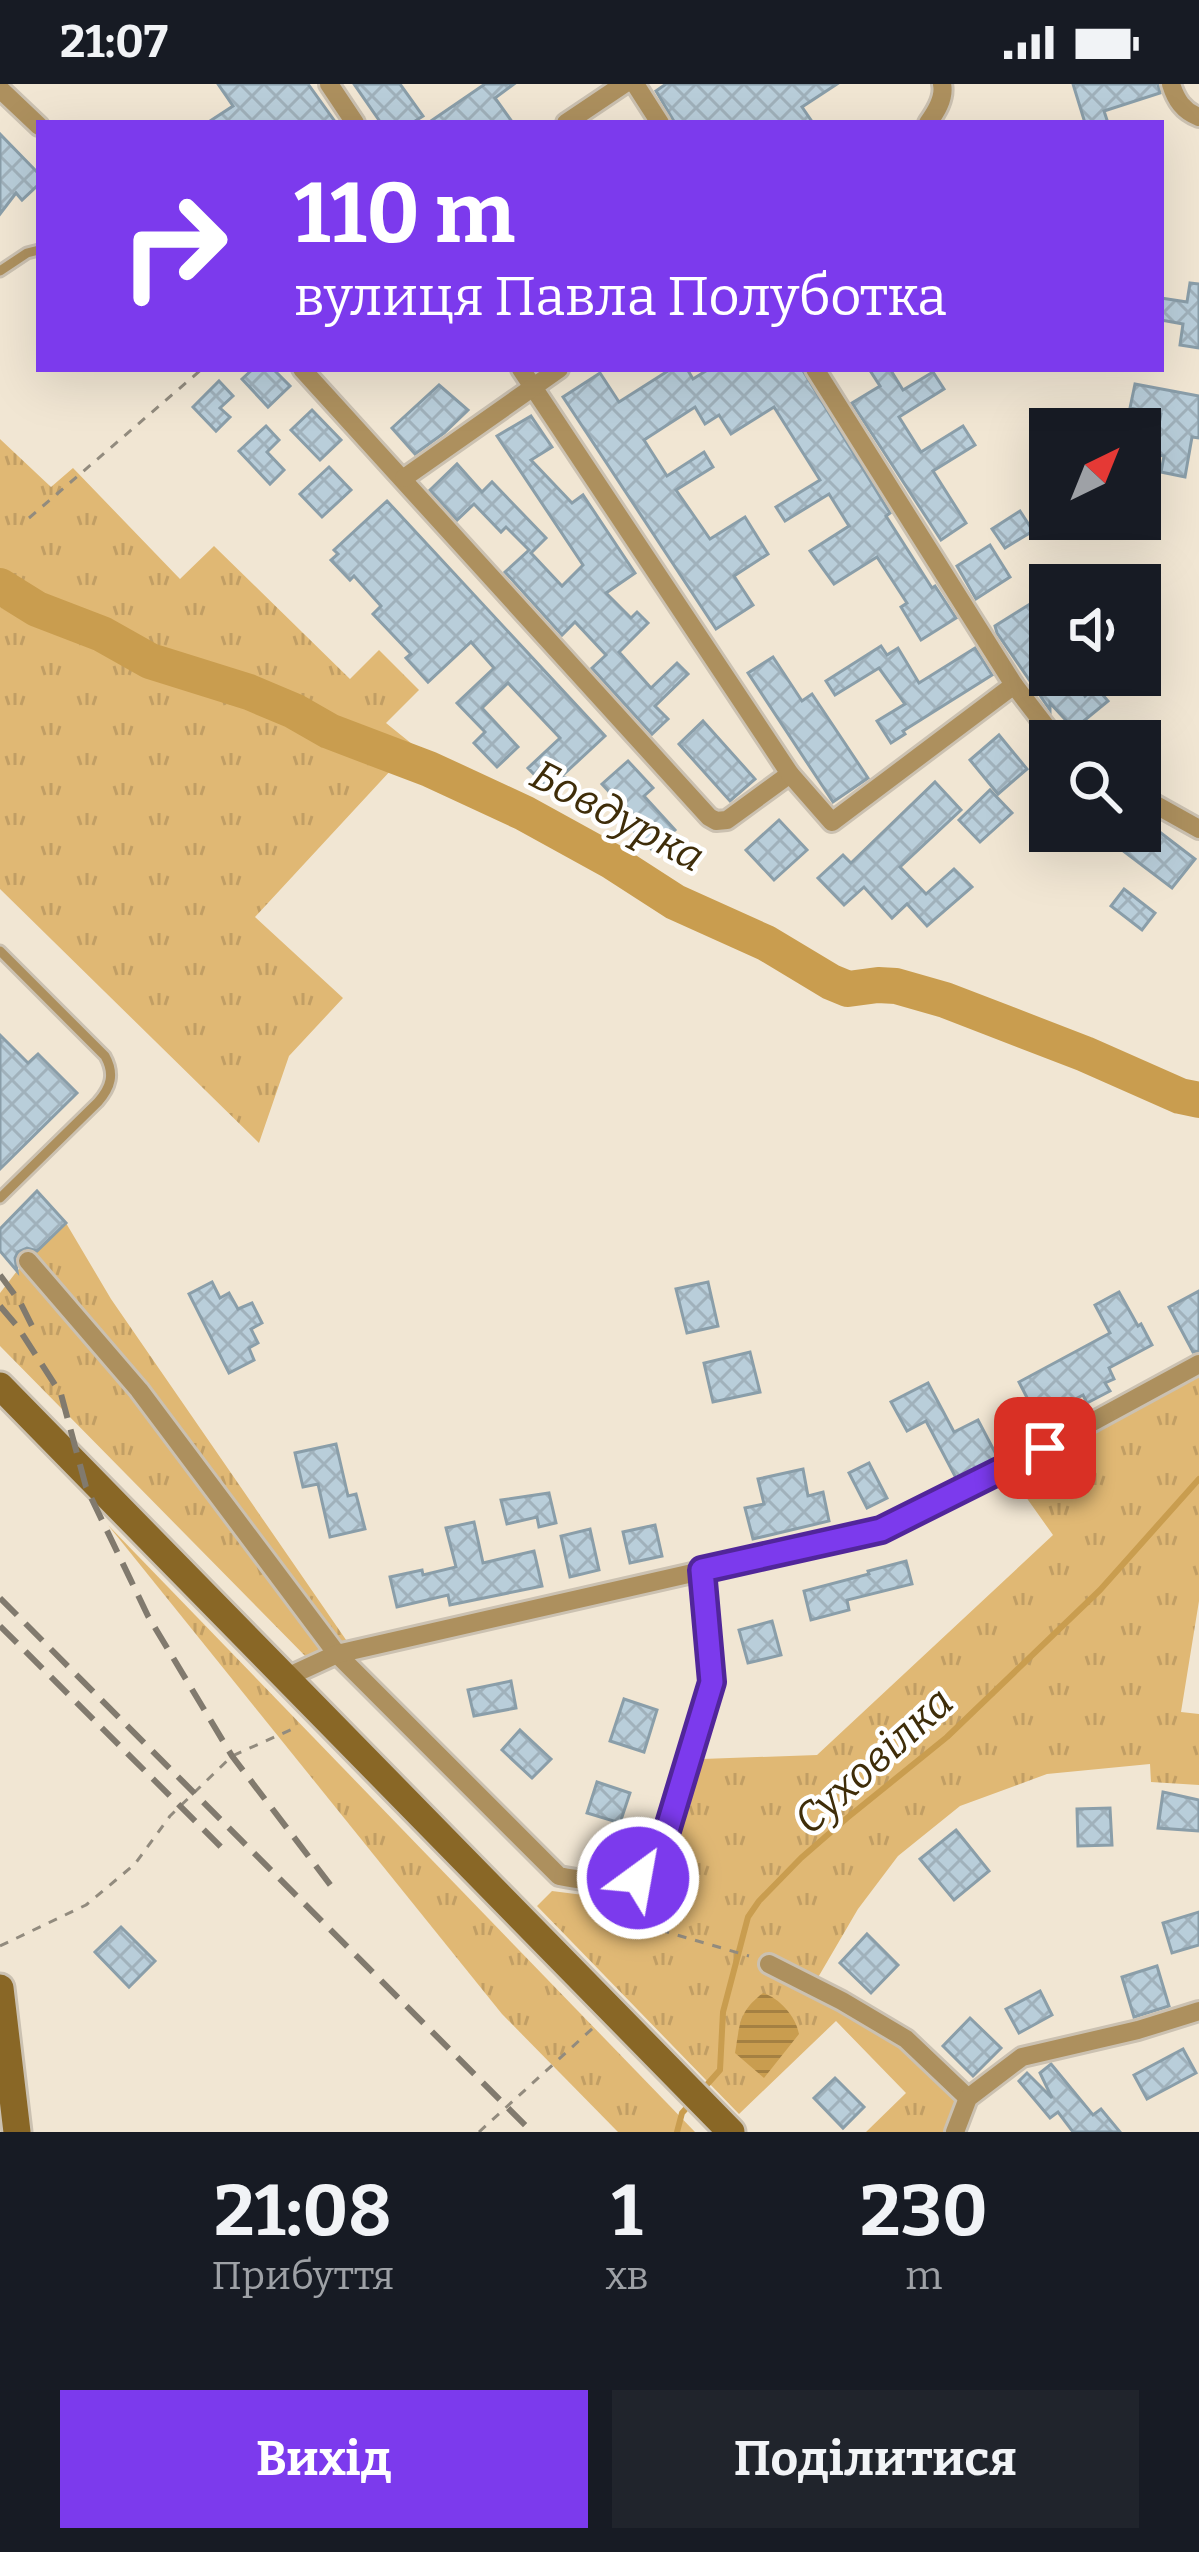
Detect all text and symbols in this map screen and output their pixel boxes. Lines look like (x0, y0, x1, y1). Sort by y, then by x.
text: 21:07 (60, 15, 168, 69)
text: 110 m (294, 163, 515, 264)
icon: right (96, 168, 252, 324)
text: вулиця Павла Полуботка (294, 265, 947, 329)
north arrow (1029, 408, 1161, 540)
map controls (1029, 408, 1161, 852)
button: sound (1029, 564, 1161, 696)
button: search (1029, 720, 1161, 852)
water label: Бовдурка (522, 749, 713, 882)
pin (994, 1397, 1096, 1499)
icon: arrive (1012, 1415, 1078, 1481)
water label: Суховілка (784, 1677, 963, 1845)
position arrow (575, 1815, 701, 1941)
text: 21:08 (214, 2168, 392, 2254)
text: 1 (611, 2168, 643, 2254)
text: 230 (860, 2168, 988, 2254)
text: Прибуття (211, 2253, 394, 2299)
text: хв (606, 2253, 649, 2299)
text: m (905, 2253, 942, 2299)
button: Вихід (60, 2390, 588, 2528)
button: Поділитися (612, 2390, 1139, 2528)

